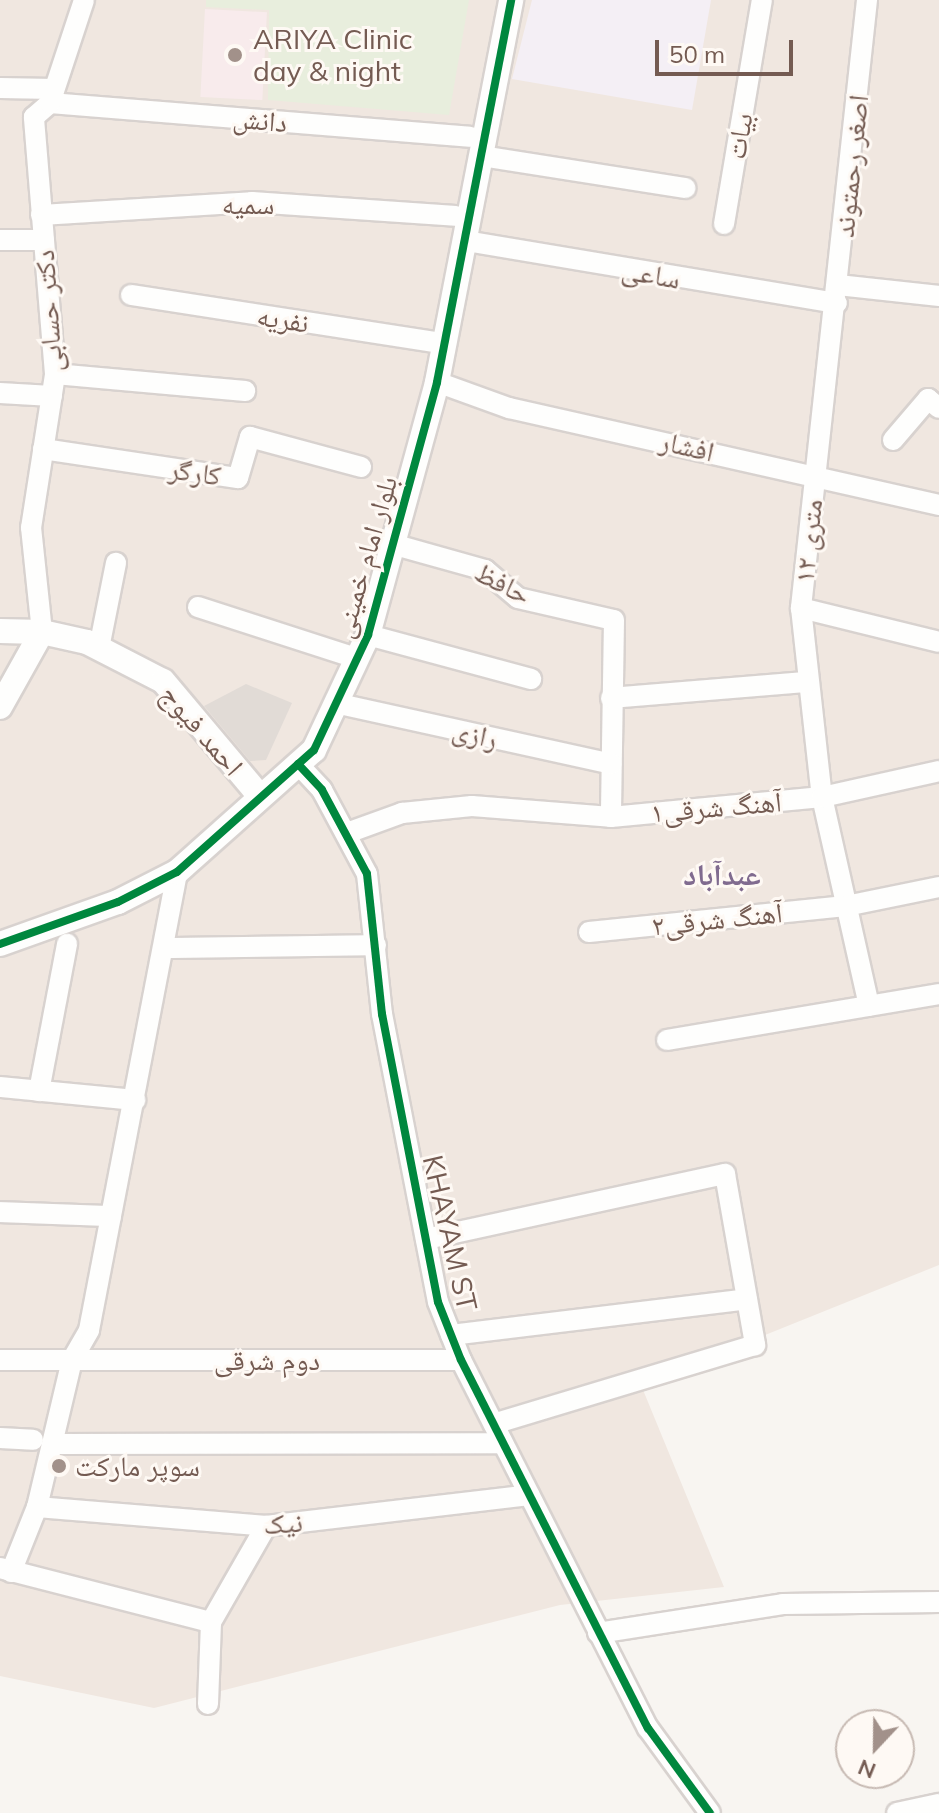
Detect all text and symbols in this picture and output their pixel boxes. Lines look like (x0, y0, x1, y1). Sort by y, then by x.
place label: ARIYA Clinic day & night (253, 22, 413, 88)
scale bar (659, 24, 797, 74)
text: 50 m (669, 39, 725, 69)
marker: ARIYA Clinic day & night (224, 44, 246, 66)
street label: اصغر رحمتوند (827, 93, 875, 239)
street label: دانش (231, 101, 289, 139)
street label: بیات (718, 110, 760, 162)
street label: سمیه (222, 187, 274, 221)
street label: دکتر حسابی (27, 249, 69, 373)
street label: ساعی (619, 252, 683, 296)
street label: نفریه (255, 298, 311, 340)
street label: افشار (656, 423, 718, 469)
street label: کارگر (167, 452, 223, 492)
street label: بلوار امام خمینی (326, 472, 404, 642)
street label: ۱۲ متری (787, 498, 829, 584)
street label: حافظ (469, 555, 537, 611)
street label: احمد فیوج (153, 678, 251, 782)
street label: رازی (449, 713, 501, 755)
street label: آهنگ شرقی۱ (649, 785, 783, 829)
district label: عبدآباد (683, 856, 761, 892)
street label: آهنگ شرقی۲ (650, 895, 784, 943)
street label: KHAYAM ST (416, 1152, 484, 1314)
street label: دوم شرقی (214, 1343, 320, 1377)
place label: سوپر مارکت (75, 1449, 200, 1483)
marker: سوپر مارکت (50, 1457, 68, 1475)
street label: نیک (262, 1505, 304, 1541)
north arrow (835, 1709, 915, 1789)
text: N (854, 1753, 880, 1785)

